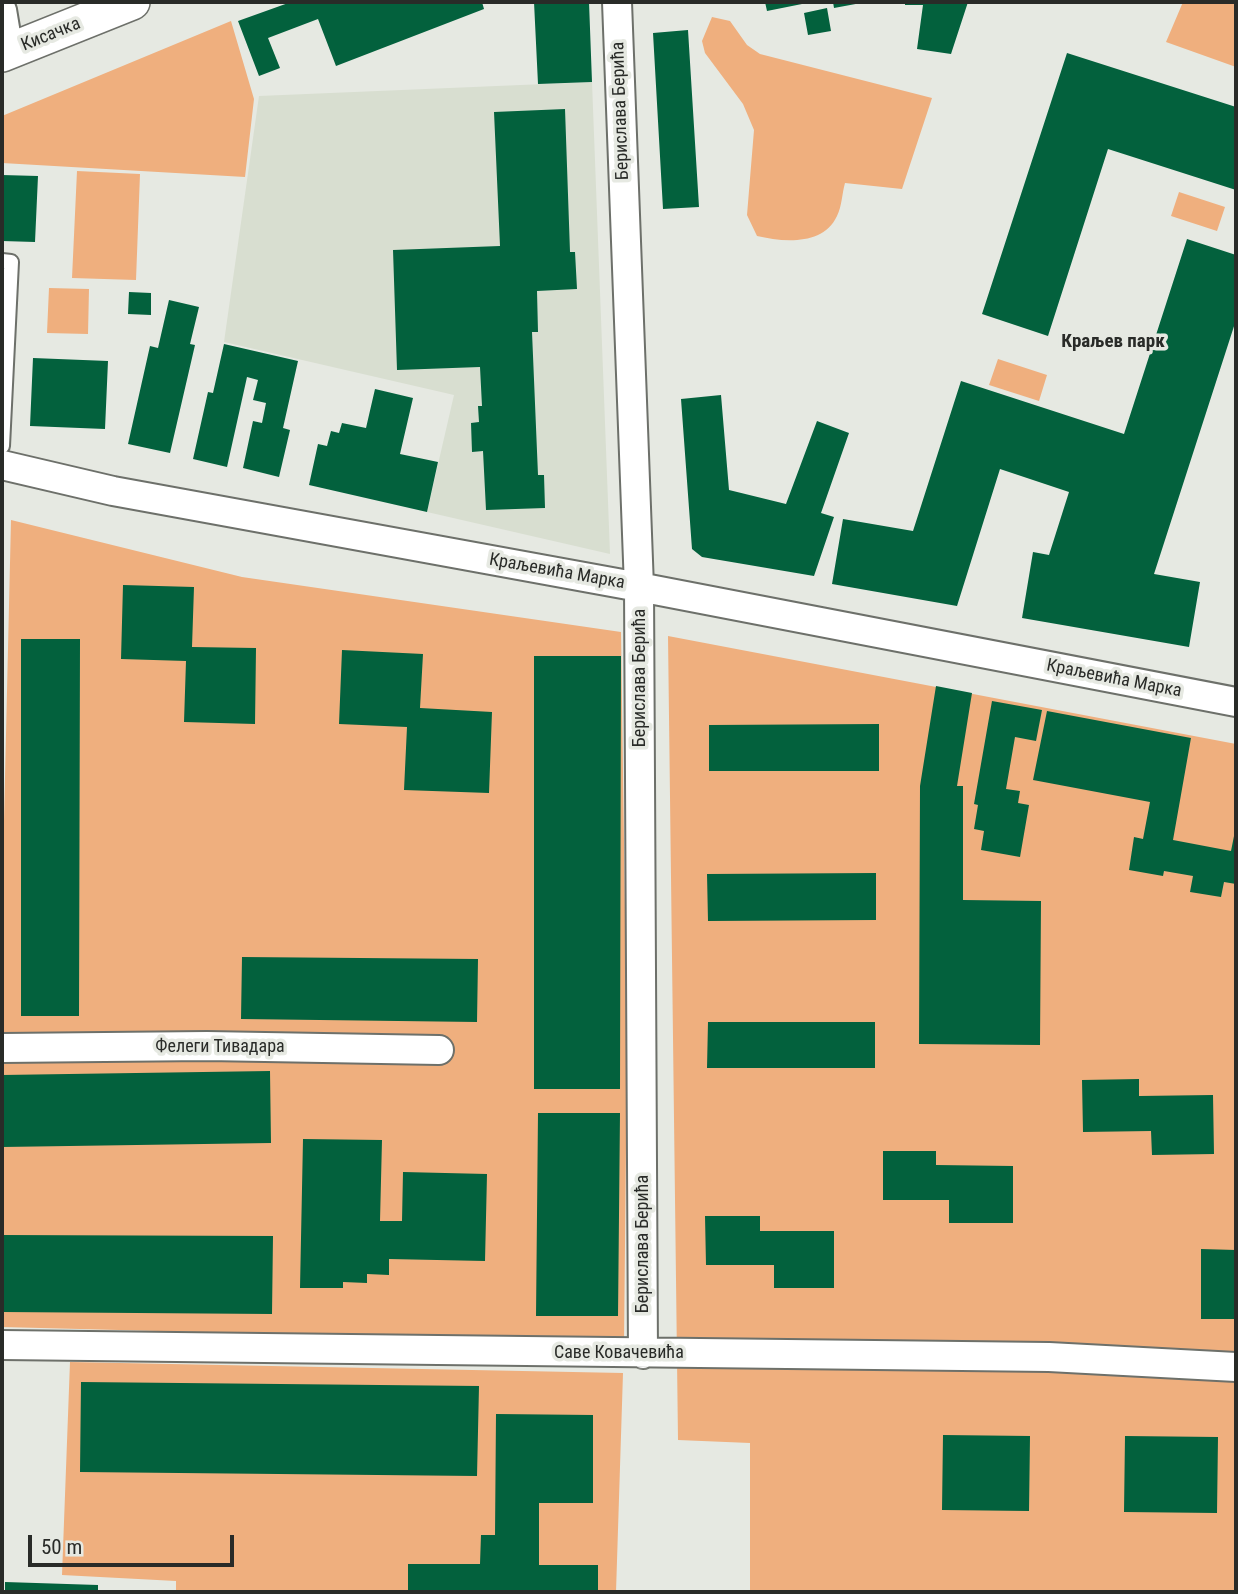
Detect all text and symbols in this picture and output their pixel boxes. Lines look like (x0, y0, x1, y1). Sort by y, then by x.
street label: Кисачка (18, 13, 84, 57)
street label: Берислава Берића (608, 42, 634, 180)
district label: Краљев парк (1061, 331, 1165, 353)
street label: Краљевића Марка (488, 549, 626, 595)
street label: Берислава Берића (629, 609, 651, 747)
street label: Краљевића Марка (1045, 655, 1183, 703)
street label: Фелеги Тивадара (155, 1036, 285, 1058)
street label: Берислава Берића (632, 1175, 654, 1313)
street label: Саве Ковачевића (554, 1342, 684, 1364)
scale bar (32, 1520, 238, 1564)
text: 50 m (41, 1535, 82, 1559)

